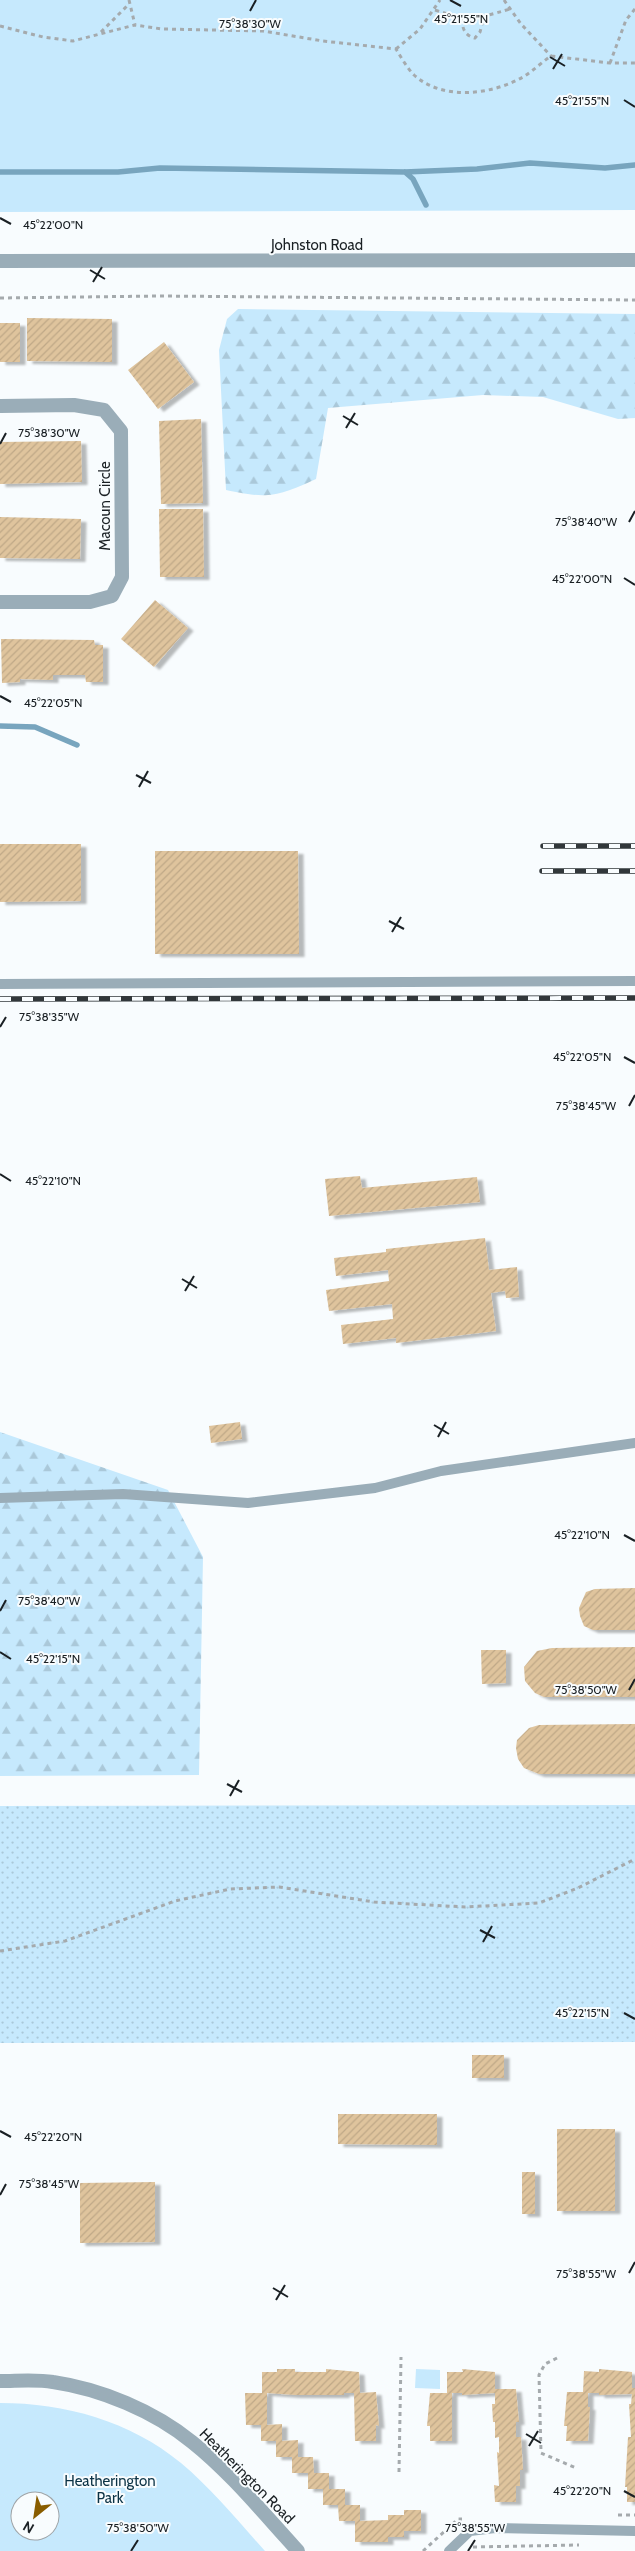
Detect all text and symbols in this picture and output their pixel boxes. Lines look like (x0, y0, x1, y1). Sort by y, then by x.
text: 45°21'55"N (434, 11, 488, 26)
text: 75°38'30"W (219, 16, 282, 31)
text: 45°21'55"N (555, 93, 609, 108)
text: 45°22'00"N (23, 217, 83, 232)
street label: Johnston Road (270, 236, 363, 254)
text: 75°38'30"W (18, 425, 81, 440)
street label: Macoun Circle (96, 461, 114, 551)
text: 75°38'40"W (555, 514, 618, 529)
text: 45°22'00"N (552, 571, 612, 586)
text: 45°22'05"N (24, 695, 82, 710)
text: 75°38'35"W (19, 1009, 80, 1024)
text: 45°22'05"N (553, 1049, 611, 1064)
text: 75°38'45"W (556, 1098, 617, 1113)
text: 45°22'10"N (25, 1173, 81, 1188)
text: 45°22'10"N (554, 1527, 610, 1542)
text: 75°38'40"W (18, 1593, 81, 1608)
text: 45°22'15"N (26, 1651, 80, 1666)
text: 75°38'50"W (555, 1682, 618, 1697)
text: 45°22'15"N (555, 2005, 609, 2020)
text: 45°22'20"N (24, 2129, 82, 2144)
text: 75°38'45"W (19, 2176, 80, 2191)
text: 75°38'55"W (556, 2266, 617, 2281)
street label: Heatherington Road (196, 2425, 298, 2527)
park label: Heatherington Park (64, 2472, 156, 2507)
text: 45°22'20"N (553, 2483, 611, 2498)
north arrow (10, 2491, 60, 2541)
text: N (20, 2517, 37, 2538)
text: 75°38'50"W (107, 2520, 170, 2535)
text: 75°38'55"W (445, 2520, 506, 2535)

